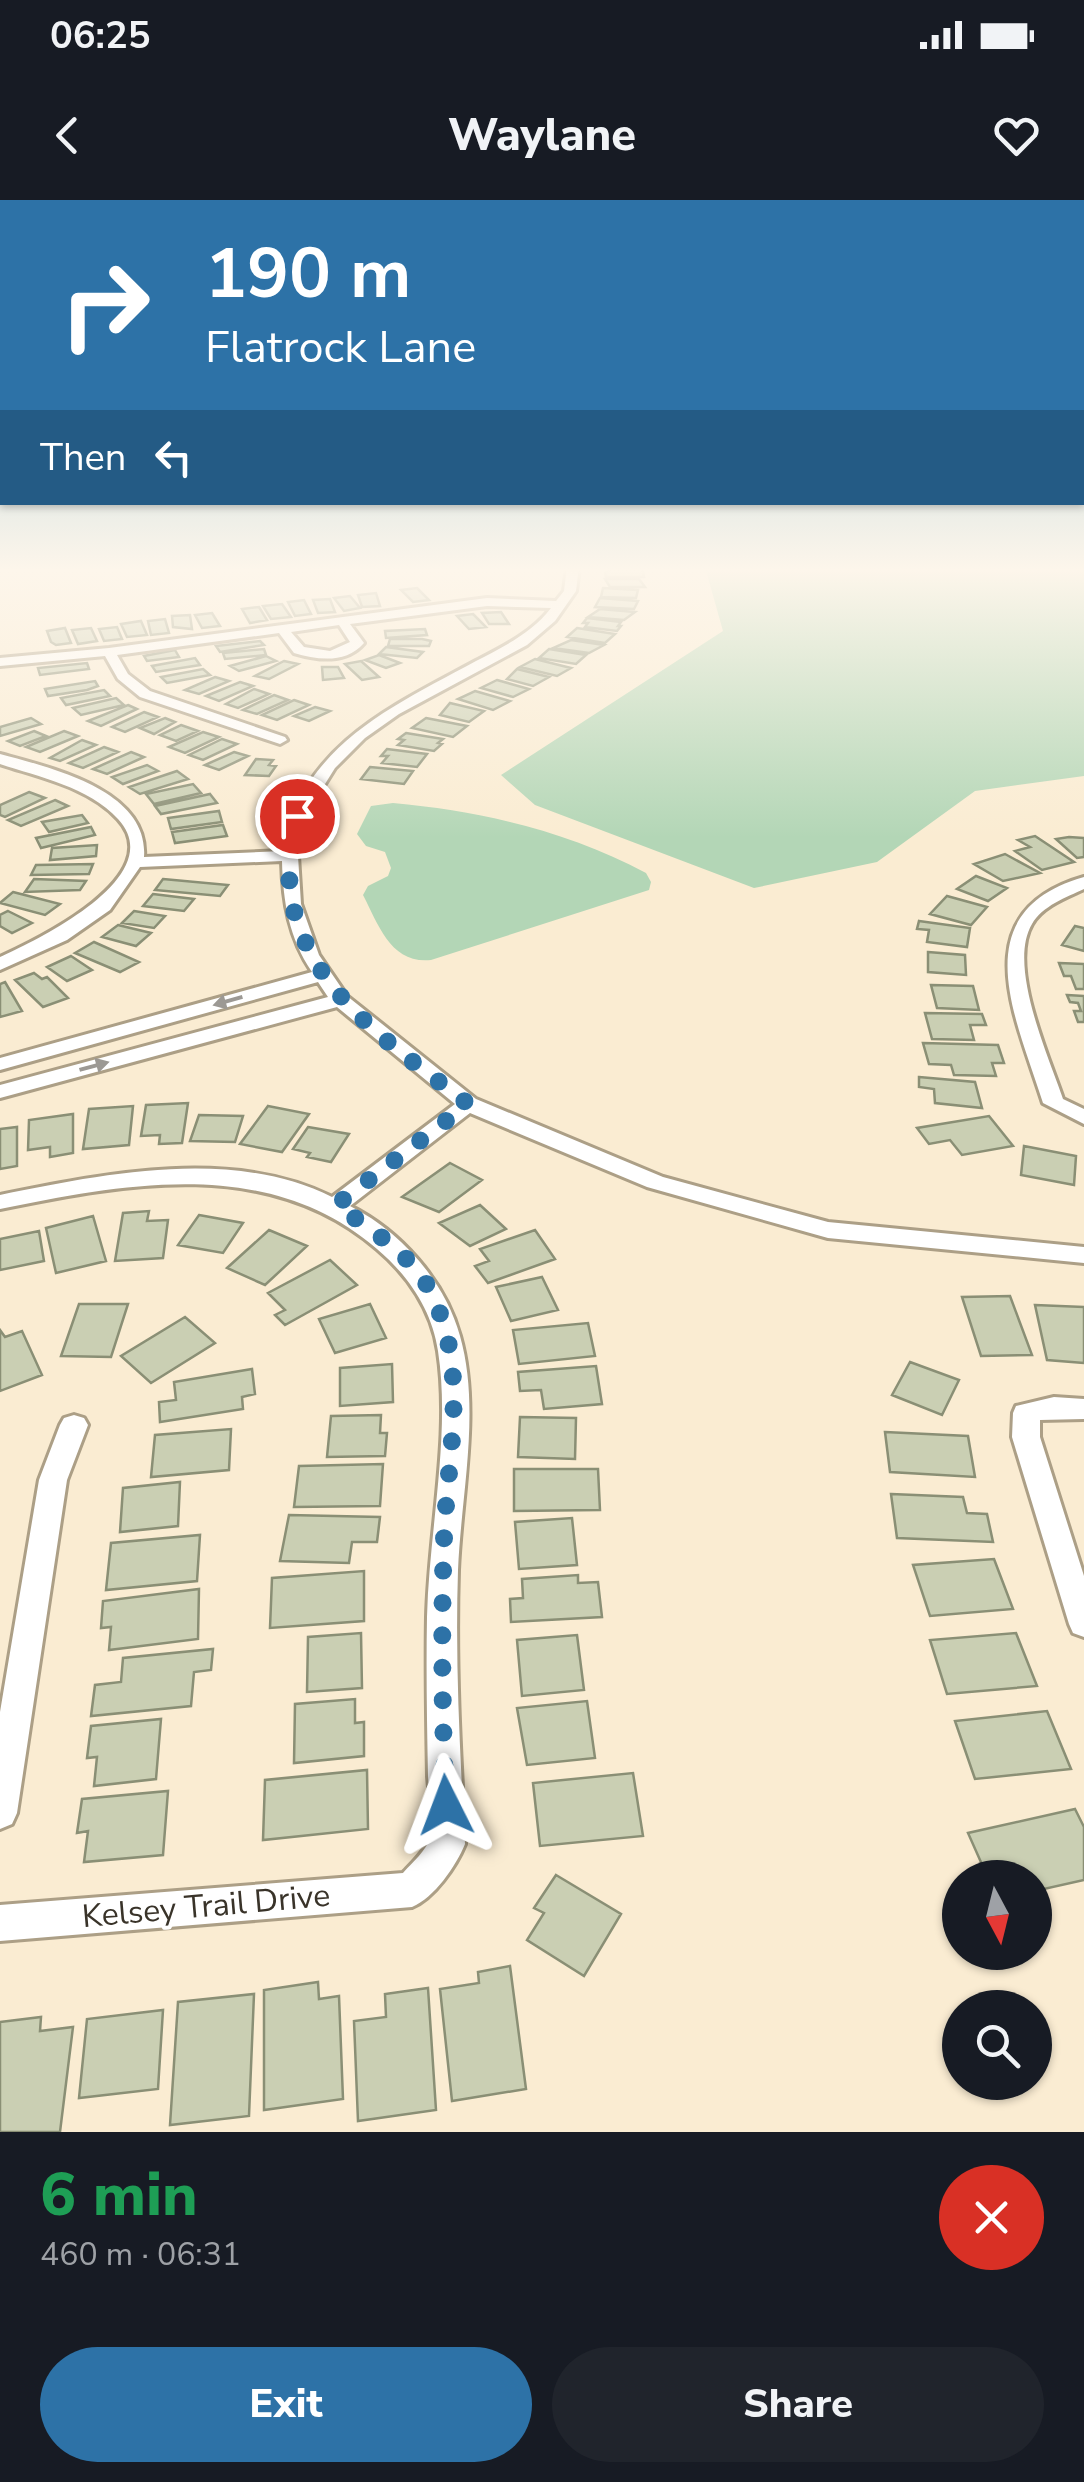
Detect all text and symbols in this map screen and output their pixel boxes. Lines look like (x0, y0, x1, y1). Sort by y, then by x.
text: 06:25 (50, 10, 151, 61)
text: Waylane (448, 105, 636, 166)
icon: back (40, 108, 95, 163)
icon: heart (989, 108, 1044, 163)
text: 190 m (205, 226, 411, 322)
icon: right (40, 240, 170, 370)
text: Flatrock Lane (205, 317, 476, 378)
icon: left (146, 430, 201, 485)
text: Then (40, 432, 126, 483)
pin (255, 774, 340, 859)
icon: arrive (270, 789, 325, 844)
one-way arrow (212, 993, 243, 1009)
one-way arrow (79, 1058, 110, 1074)
position arrow (394, 1753, 498, 1857)
north arrow (942, 1860, 1052, 1970)
map controls (942, 1860, 1052, 2100)
street label: Kelsey Trail Drive (80, 1874, 332, 1938)
button: search (942, 1990, 1052, 2100)
text: 6 min (40, 2154, 198, 2236)
button: close (939, 2165, 1044, 2270)
text: 460 m · 06:31 (40, 2233, 241, 2276)
button: Exit (40, 2347, 532, 2462)
button: Share (552, 2347, 1044, 2462)

